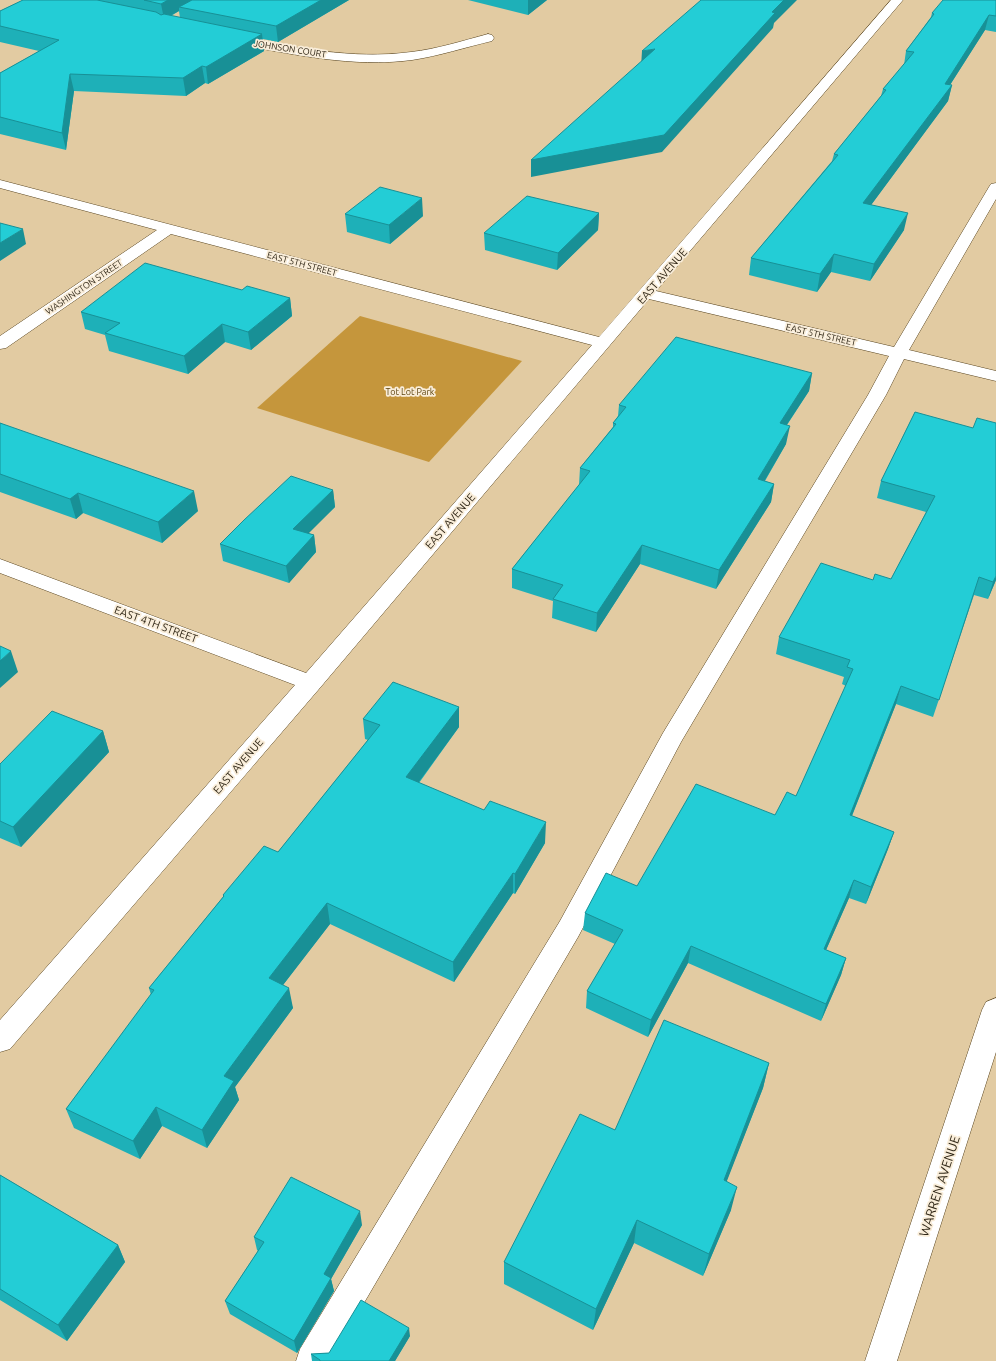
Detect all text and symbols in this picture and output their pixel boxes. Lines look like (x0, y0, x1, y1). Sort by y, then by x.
street label: JOHNSON COURT (253, 38, 327, 60)
street label: EAST AVENUE (635, 246, 689, 306)
street label: EAST 5TH STREET (266, 250, 338, 278)
street label: WASHINGTON STREET (44, 258, 124, 316)
street label: EAST 5TH STREET (785, 322, 857, 348)
park label: Tot Lot Park (386, 387, 435, 397)
street label: EAST AVENUE (423, 491, 477, 551)
street label: EAST 4TH STREET (113, 603, 199, 645)
street label: EAST AVENUE (211, 736, 265, 796)
street label: WARREN AVENUE (916, 1134, 962, 1238)

